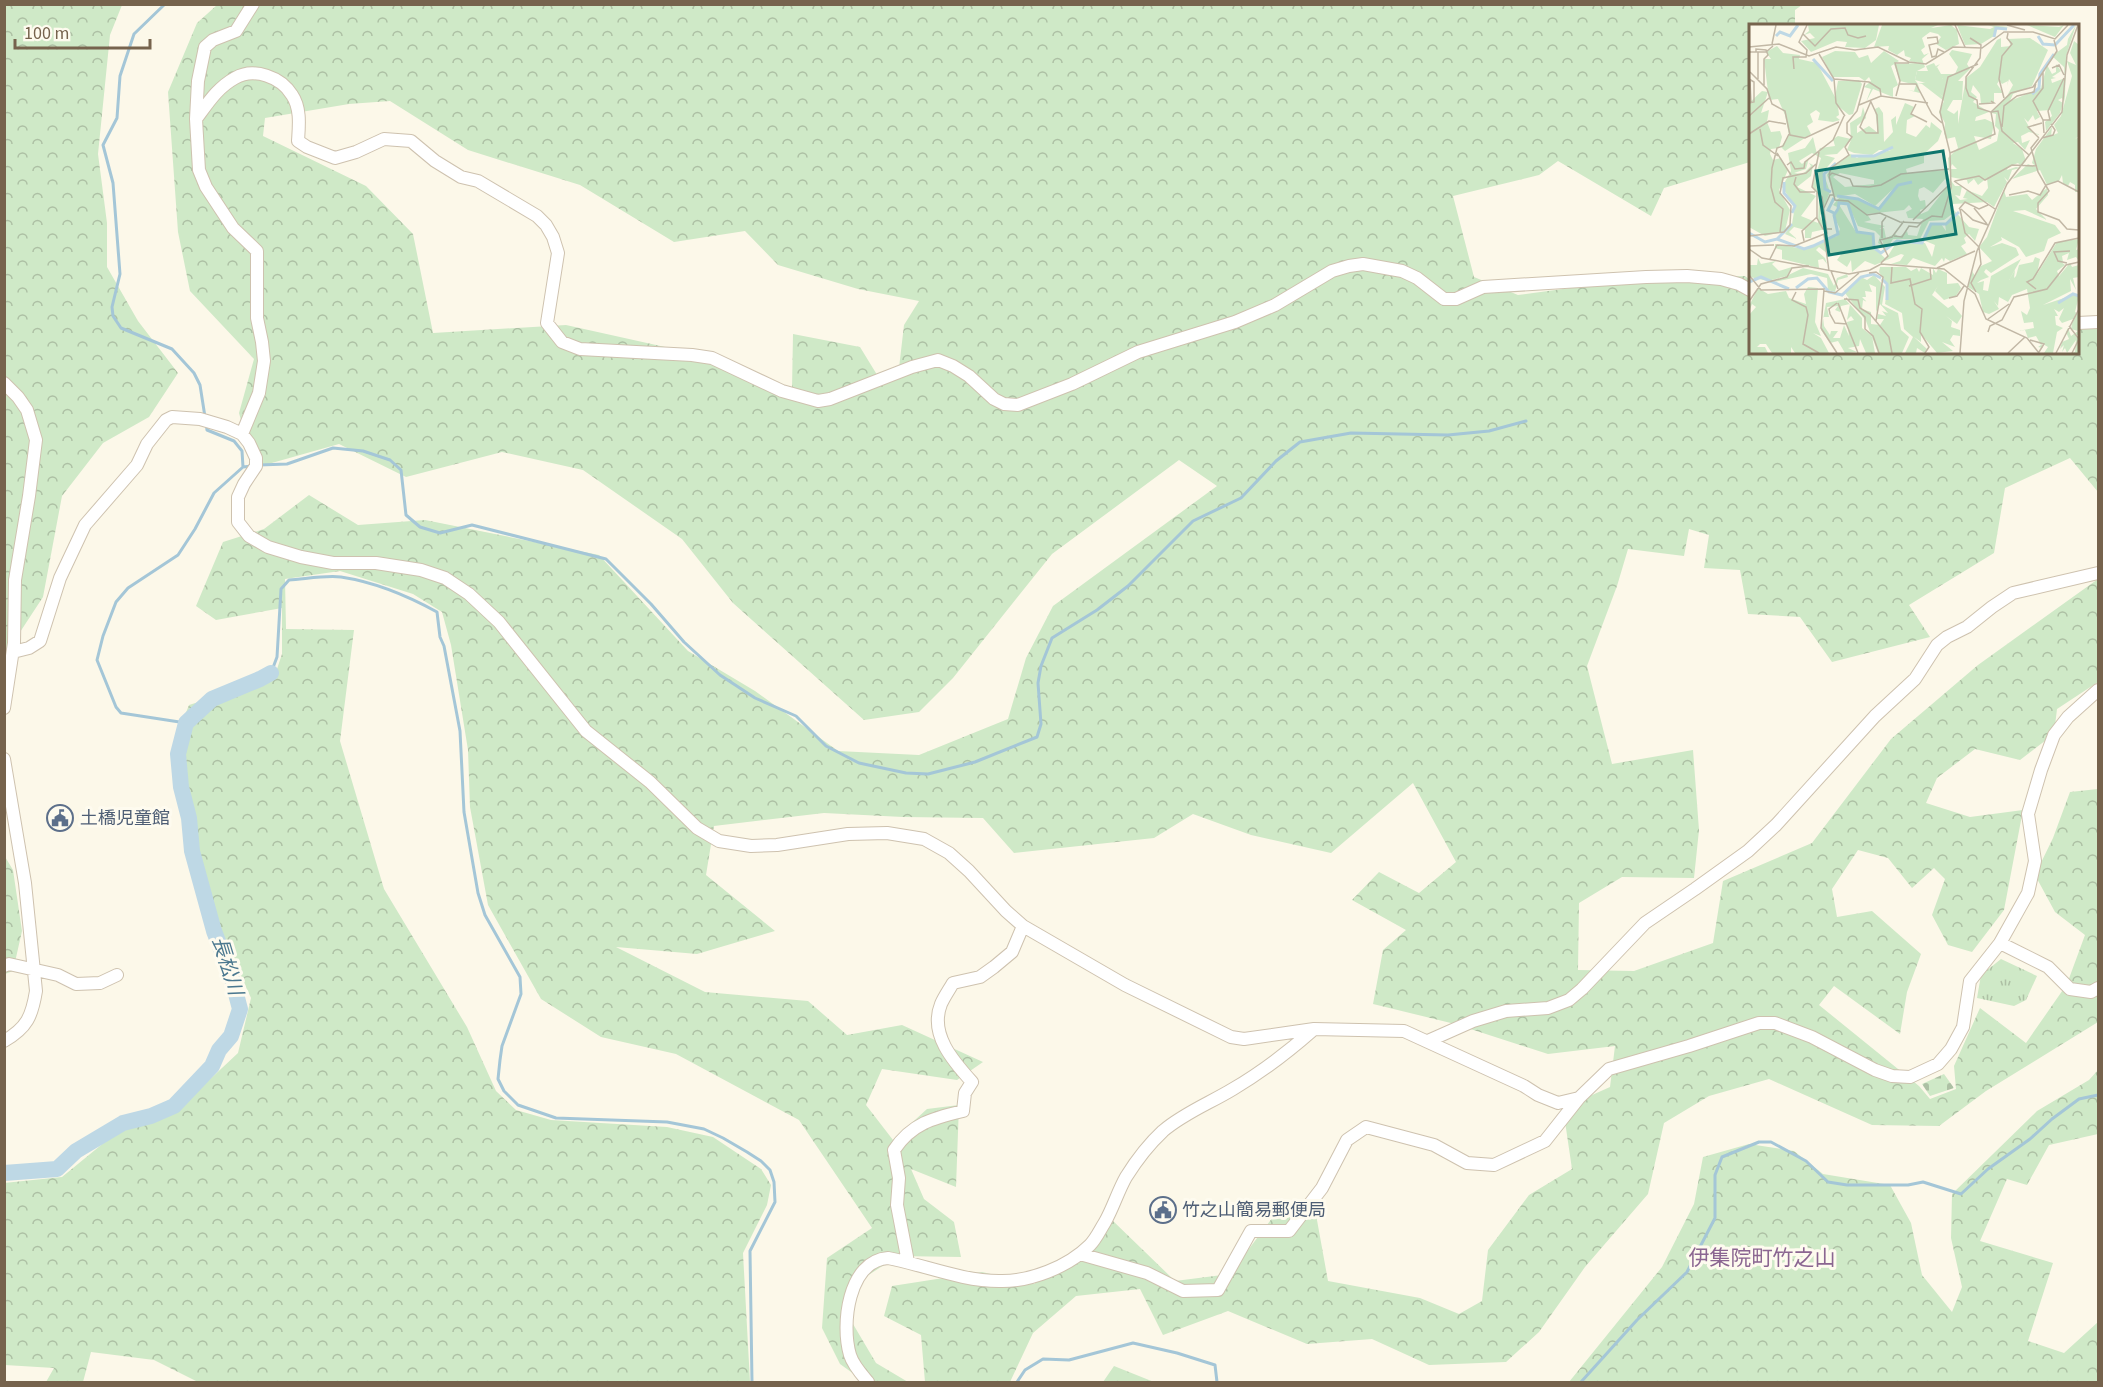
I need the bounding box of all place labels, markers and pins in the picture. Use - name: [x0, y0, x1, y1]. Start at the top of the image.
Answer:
- public building icon: 土橋児童館: [45, 803, 75, 833]
- place label: 土橋児童館: [80, 806, 170, 831]
- public building icon: 竹之山簡易郵便局: [1148, 1195, 1178, 1225]
- place label: 竹之山簡易郵便局: [1182, 1198, 1326, 1223]

